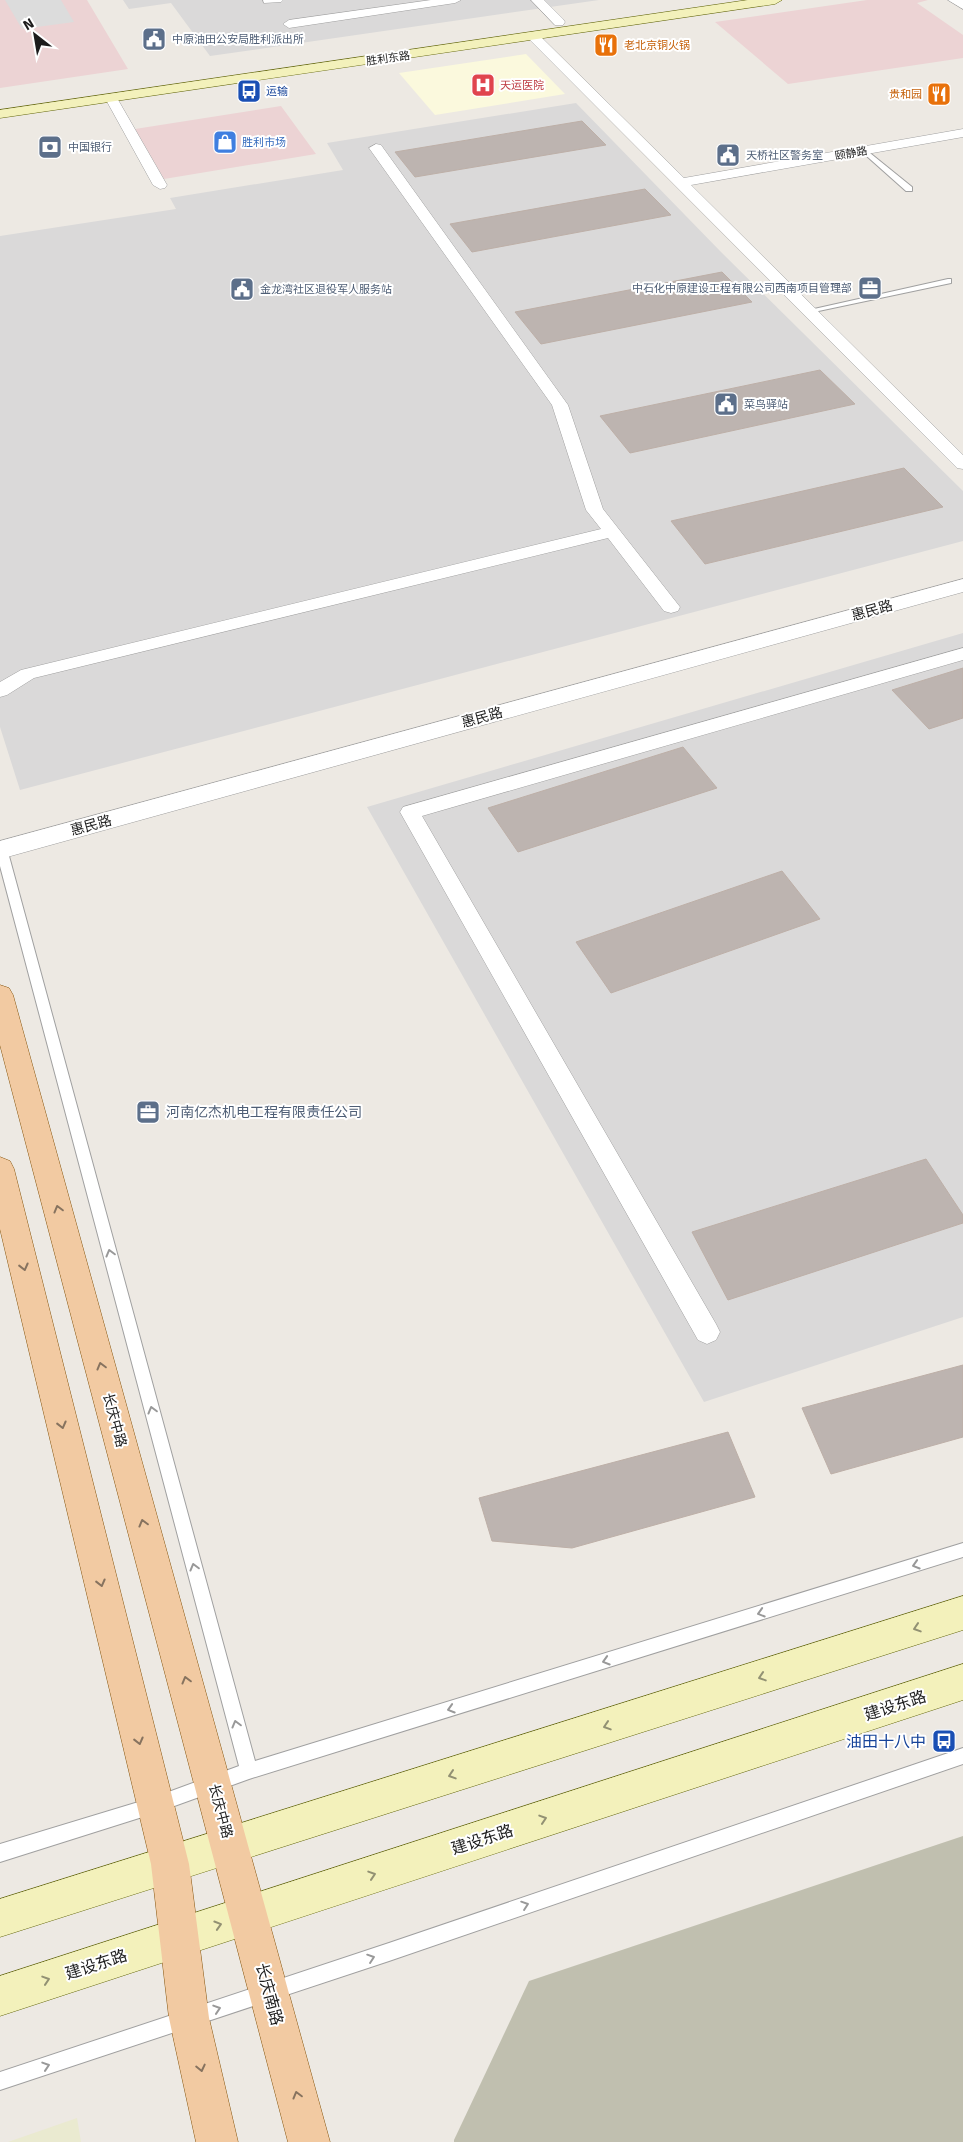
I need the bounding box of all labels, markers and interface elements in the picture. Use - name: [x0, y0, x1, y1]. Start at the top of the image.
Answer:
- north arrow: [10, 10, 60, 60]
- text: N: [20, 14, 37, 34]
- public building icon: 中原油田公安局胜利派出所: [141, 26, 167, 52]
- restaurant icon: 老北京铜火锅: [593, 32, 619, 58]
- place label: 中原油田公安局胜利派出所: [172, 33, 304, 46]
- place label: 老北京铜火锅: [624, 39, 690, 52]
- street label: 胜利东路: [365, 49, 411, 68]
- hospital icon: 天运医院: [470, 72, 496, 98]
- bus stop icon: 运输: [236, 78, 262, 104]
- place label: 天运医院: [500, 79, 544, 92]
- restaurant icon: 贵和园: [926, 81, 952, 107]
- place label: 运输: [266, 85, 288, 98]
- place label: 贵和园: [889, 88, 922, 101]
- shop icon: 胜利市场: [212, 129, 238, 155]
- bank icon: 中国银行: [37, 134, 63, 160]
- place label: 胜利市场: [242, 136, 286, 149]
- place label: 中国银行: [68, 141, 112, 154]
- public building icon: 天桥社区警务室: [715, 142, 741, 168]
- street label: 颐静路: [834, 144, 868, 163]
- place label: 天桥社区警务室: [746, 149, 823, 162]
- office icon: 中石化中原建设工程有限公司西南项目管理部: [857, 275, 883, 301]
- public building icon: 金龙湾社区退役军人服务站: [229, 276, 255, 302]
- place label: 中石化中原建设工程有限公司西南项目管理部: [632, 282, 852, 295]
- place label: 金龙湾社区退役军人服务站: [260, 283, 392, 296]
- public building icon: 菜鸟驿站: [713, 391, 739, 417]
- place label: 菜鸟驿站: [744, 398, 788, 411]
- street label: 惠民路: [850, 597, 895, 624]
- street label: 惠民路: [460, 704, 505, 731]
- street label: 惠民路: [69, 812, 114, 839]
- office icon: 河南亿杰机电工程有限责任公司: [135, 1099, 161, 1125]
- place label: 河南亿杰机电工程有限责任公司: [166, 1104, 362, 1121]
- one-way arrow: [53, 1205, 64, 1214]
- one-way arrow: [105, 1250, 115, 1258]
- one-way arrow: [18, 1262, 29, 1271]
- one-way arrow: [96, 1362, 106, 1371]
- street label: 长庆中路: [99, 1391, 130, 1449]
- one-way arrow: [147, 1407, 157, 1415]
- one-way arrow: [57, 1420, 67, 1428]
- one-way arrow: [139, 1519, 149, 1527]
- one-way arrow: [913, 1559, 921, 1569]
- one-way arrow: [189, 1563, 200, 1571]
- one-way arrow: [95, 1578, 106, 1587]
- one-way arrow: [758, 1607, 766, 1617]
- one-way arrow: [913, 1622, 921, 1632]
- one-way arrow: [602, 1655, 611, 1665]
- one-way arrow: [758, 1671, 766, 1681]
- one-way arrow: [181, 1676, 191, 1684]
- street label: 建设东路: [862, 1687, 929, 1725]
- one-way arrow: [447, 1703, 455, 1713]
- one-way arrow: [231, 1719, 242, 1728]
- one-way arrow: [603, 1720, 611, 1730]
- bus stop icon: 油田十八中: [931, 1728, 957, 1754]
- place label: 油田十八中: [846, 1732, 926, 1752]
- one-way arrow: [134, 1736, 144, 1744]
- one-way arrow: [448, 1769, 456, 1779]
- street label: 长庆中路: [205, 1782, 236, 1840]
- one-way arrow: [539, 1815, 547, 1825]
- street label: 建设东路: [449, 1821, 516, 1859]
- one-way arrow: [367, 1871, 376, 1881]
- one-way arrow: [520, 1901, 529, 1911]
- one-way arrow: [213, 1920, 221, 1930]
- street label: 建设东路: [63, 1946, 130, 1984]
- one-way arrow: [367, 1954, 375, 1964]
- street label: 长庆南路: [251, 1961, 287, 2028]
- one-way arrow: [42, 1976, 50, 1986]
- one-way arrow: [212, 2005, 221, 2015]
- one-way arrow: [42, 2062, 50, 2072]
- one-way arrow: [195, 2063, 206, 2072]
- one-way arrow: [292, 2090, 303, 2099]

